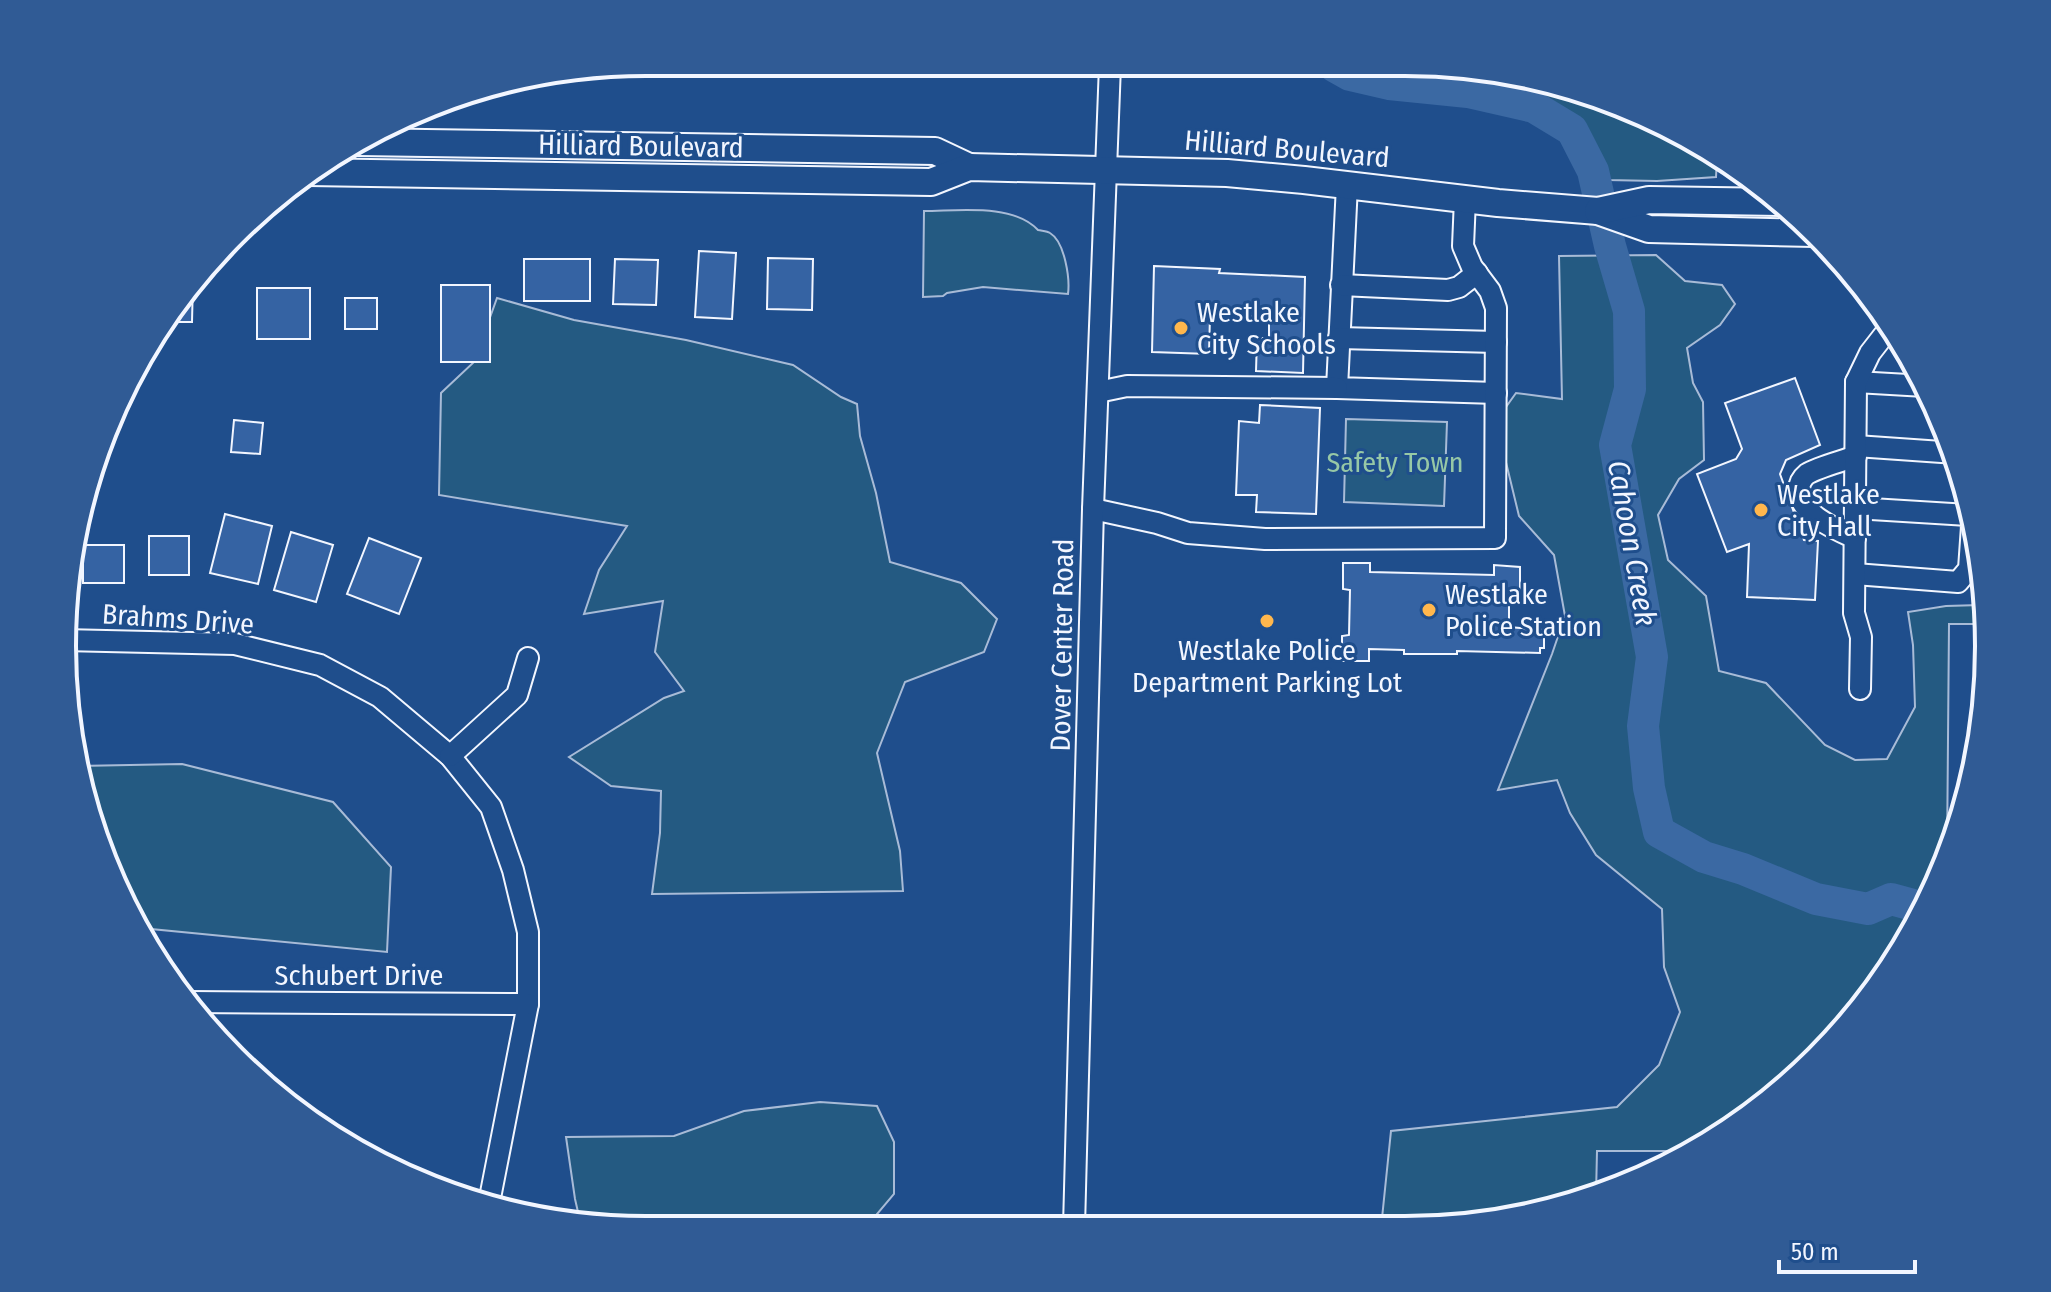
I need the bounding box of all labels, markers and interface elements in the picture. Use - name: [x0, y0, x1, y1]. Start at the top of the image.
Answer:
- street label: Hilliard Boulevard: [1183, 124, 1391, 174]
- street label: Hilliard Boulevard: [538, 128, 744, 164]
- place label: Westlake City Schools: [1197, 296, 1336, 361]
- marker: Westlake City Schools: [1172, 319, 1190, 337]
- park label: Safety Town: [1326, 446, 1464, 479]
- water label: Cahoon Creek: [1600, 458, 1664, 629]
- place label: Westlake City Hall: [1777, 478, 1880, 543]
- marker: Westlake City Hall: [1752, 501, 1770, 519]
- street label: Dover Center Road: [1044, 538, 1080, 752]
- place label: Westlake Police Station: [1445, 578, 1602, 643]
- street label: Brahms Drive: [101, 597, 255, 641]
- marker: Westlake Police Station: [1420, 601, 1438, 619]
- marker: Westlake Police Department Parking Lot: [1258, 612, 1276, 630]
- place label: Westlake Police Department Parking Lot: [1132, 634, 1403, 699]
- street label: Schubert Drive: [275, 959, 443, 992]
- scale bar: [1779, 1224, 1915, 1274]
- text: 50 m: [1791, 1238, 1839, 1266]

